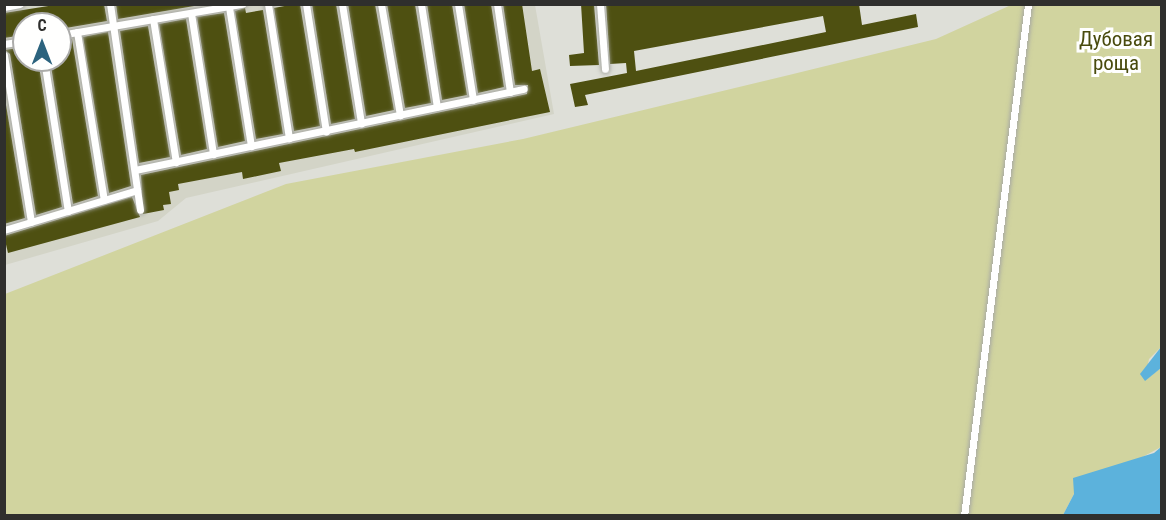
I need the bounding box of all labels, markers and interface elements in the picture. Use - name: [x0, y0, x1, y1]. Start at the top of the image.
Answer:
- north arrow: [12, 12, 72, 72]
- text: С: [37, 16, 47, 35]
- park label: Дубовая роща: [1079, 26, 1153, 76]

